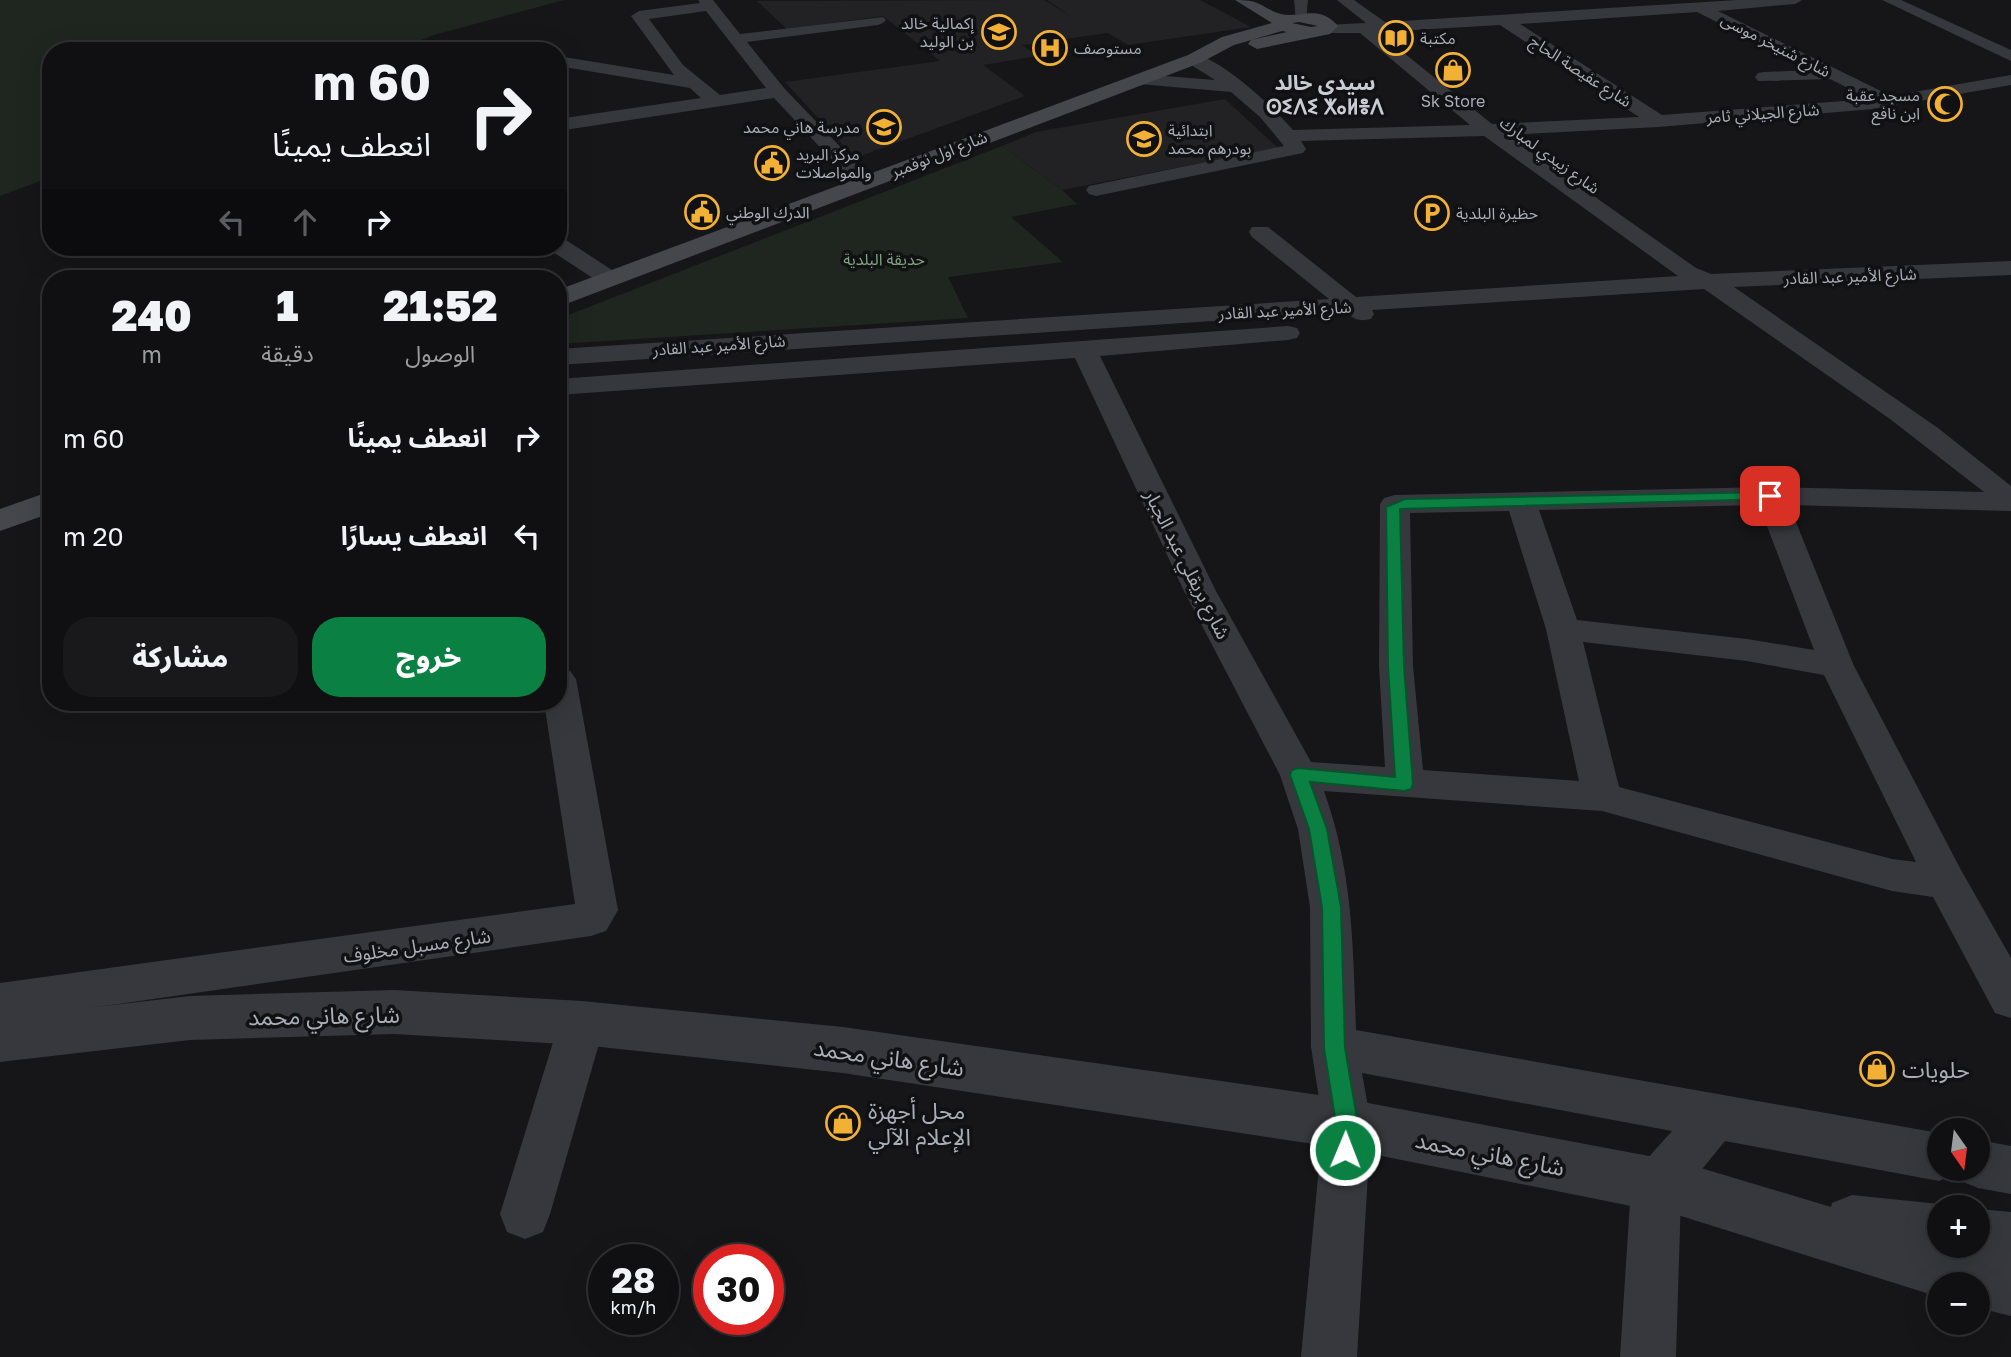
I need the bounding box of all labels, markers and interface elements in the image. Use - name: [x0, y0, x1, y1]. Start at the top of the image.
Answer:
- street label: شارع شنيخر موسى: [1717, 9, 1834, 84]
- place label: إكمالية خالد بن الوليد: [901, 13, 975, 51]
- school or university icon: إكمالية خالد بن الوليد: [980, 13, 1018, 51]
- library icon: مكتبة: [1377, 19, 1415, 57]
- place label: مكتبة: [1420, 28, 1456, 48]
- hospital icon: مستوصف: [1031, 29, 1069, 67]
- street label: شارع عفيصة الحاج: [1525, 31, 1636, 114]
- place label: مستوصف: [1074, 38, 1142, 58]
- shop icon: Sk Store: [1434, 51, 1472, 89]
- text: 60 m: [313, 52, 431, 111]
- district label: سيدي خالد ⵙⵉⴷⵉ ⵅⴰⵍⴻⴷ: [1266, 69, 1385, 119]
- icon: right: [455, 70, 546, 161]
- place label: مسجد عقبة ابن نافع: [1846, 85, 1920, 126]
- mosque icon: مسجد عقبة ابن نافع: [1926, 85, 1964, 123]
- place label: Sk Store: [1421, 91, 1485, 111]
- street label: شارع الجيلاني ثامر: [1705, 99, 1820, 130]
- school or university icon: مدرسة هاني محمد: [865, 108, 903, 146]
- street label: شارع زبيدي لمبارك: [1494, 112, 1604, 200]
- place label: مدرسة هاني محمد: [743, 117, 860, 140]
- school or university icon: ابتدائية بودرهم محمد: [1125, 120, 1163, 158]
- place label: ابتدائية بودرهم محمد: [1168, 120, 1251, 161]
- text: انعطف يمينًا: [272, 125, 431, 163]
- street label: شارع اول نوفمبر: [887, 127, 991, 185]
- public building icon: مركز البريد والمواصلات: [753, 144, 791, 182]
- place label: مركز البريد والمواصلات: [796, 144, 872, 182]
- public building icon: الدرك الوطني: [683, 193, 721, 231]
- parking icon: حظيرة البلدية: [1413, 194, 1451, 232]
- place label: الدرك الوطني: [726, 202, 810, 225]
- icon: left: [213, 203, 251, 241]
- icon: ahead: [286, 203, 324, 241]
- icon: right: [359, 203, 397, 241]
- place label: حظيرة البلدية: [1456, 203, 1538, 223]
- park label: حديقة البلدية: [843, 249, 925, 269]
- street label: شارع الأمير عبد القادر: [1782, 264, 1917, 291]
- text: 1: [276, 280, 299, 330]
- text: 21:52: [383, 280, 498, 330]
- text: 240: [111, 290, 192, 340]
- street label: شارع الأمير عبد القادر: [1217, 297, 1352, 327]
- street label: شارع الأمير عبد القادر: [651, 330, 786, 363]
- text: دقيقة: [261, 339, 314, 367]
- text: الوصول: [405, 339, 475, 367]
- text: m: [141, 340, 162, 368]
- icon: right: [508, 419, 546, 457]
- text: انعطف يمينًا: [348, 422, 487, 453]
- text: 60 m: [63, 423, 124, 454]
- pin: [1740, 466, 1800, 526]
- icon: arrive: [1751, 477, 1789, 515]
- street label: شارع بريقلي عبد الجبار: [1136, 484, 1236, 645]
- icon: left: [508, 517, 546, 555]
- text: انعطف يسارًا: [341, 520, 487, 551]
- text: 20 m: [63, 521, 124, 552]
- button: مشاركة: [63, 617, 298, 697]
- button: خروج: [312, 617, 546, 697]
- street label: شارع مسبل مخلوف: [342, 923, 493, 970]
- street label: شارع هاني محمد: [248, 1000, 400, 1035]
- street label: شارع هاني محمد: [811, 1033, 966, 1086]
- shop icon: حلويات: [1858, 1050, 1896, 1088]
- place label: حلويات: [1902, 1055, 1970, 1084]
- place label: محل أجهزة الإعلام الآلي: [868, 1096, 971, 1155]
- shop icon: محل أجهزة الإعلام الآلي: [824, 1104, 862, 1142]
- position arrow: [1308, 1113, 1382, 1187]
- north arrow: [1927, 1118, 1990, 1181]
- map controls: [1927, 1118, 1990, 1335]
- street label: شارع هاني محمد: [1412, 1125, 1567, 1185]
- button: +: [1927, 1195, 1990, 1258]
- speed limit sign: 30: [693, 1244, 784, 1335]
- text: 28: [612, 1259, 655, 1301]
- button: −: [1927, 1272, 1990, 1335]
- text: km/h: [611, 1296, 656, 1318]

